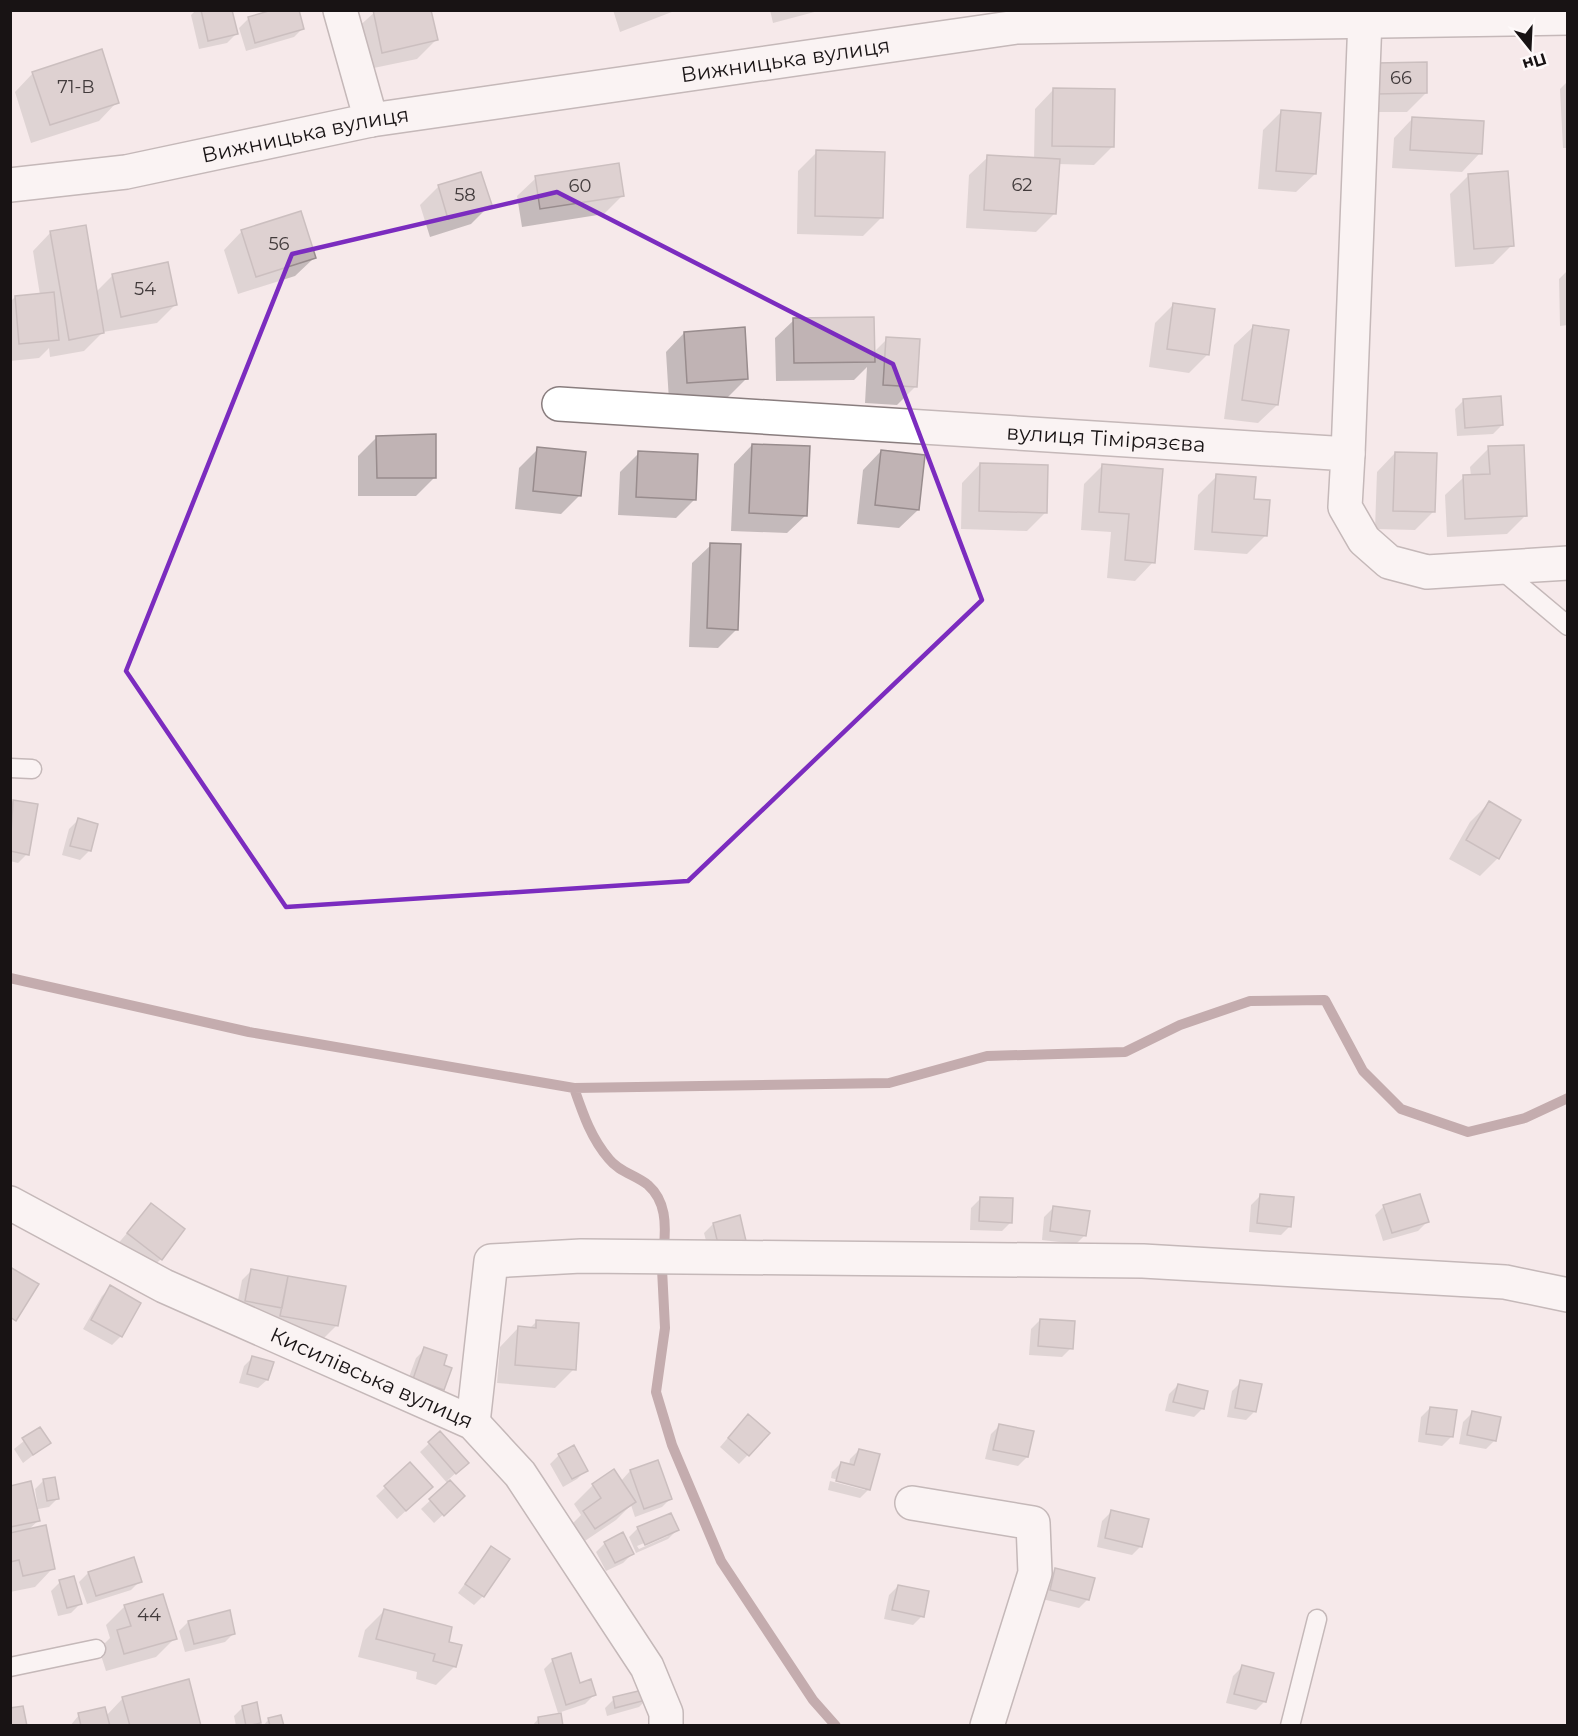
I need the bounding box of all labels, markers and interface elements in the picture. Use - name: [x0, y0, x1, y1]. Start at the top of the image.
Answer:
- north arrow: [1500, 18, 1560, 78]
- street label: Вижницька вулиця: [679, 32, 892, 87]
- text: Пн: [1520, 49, 1549, 75]
- house number: 66: [1390, 67, 1412, 89]
- house number: 71-В: [57, 76, 95, 98]
- street label: Вижницька вулиця: [199, 102, 411, 168]
- house number: 62: [1011, 174, 1033, 196]
- house number: 60: [569, 175, 591, 197]
- house number: 58: [454, 184, 476, 206]
- house number: 56: [268, 233, 290, 255]
- house number: 54: [134, 278, 156, 300]
- street label: вулиця Тімірязєва: [1006, 419, 1206, 457]
- street label: Кисилівська вулиця: [266, 1322, 477, 1433]
- house number: 44: [137, 1604, 161, 1626]

